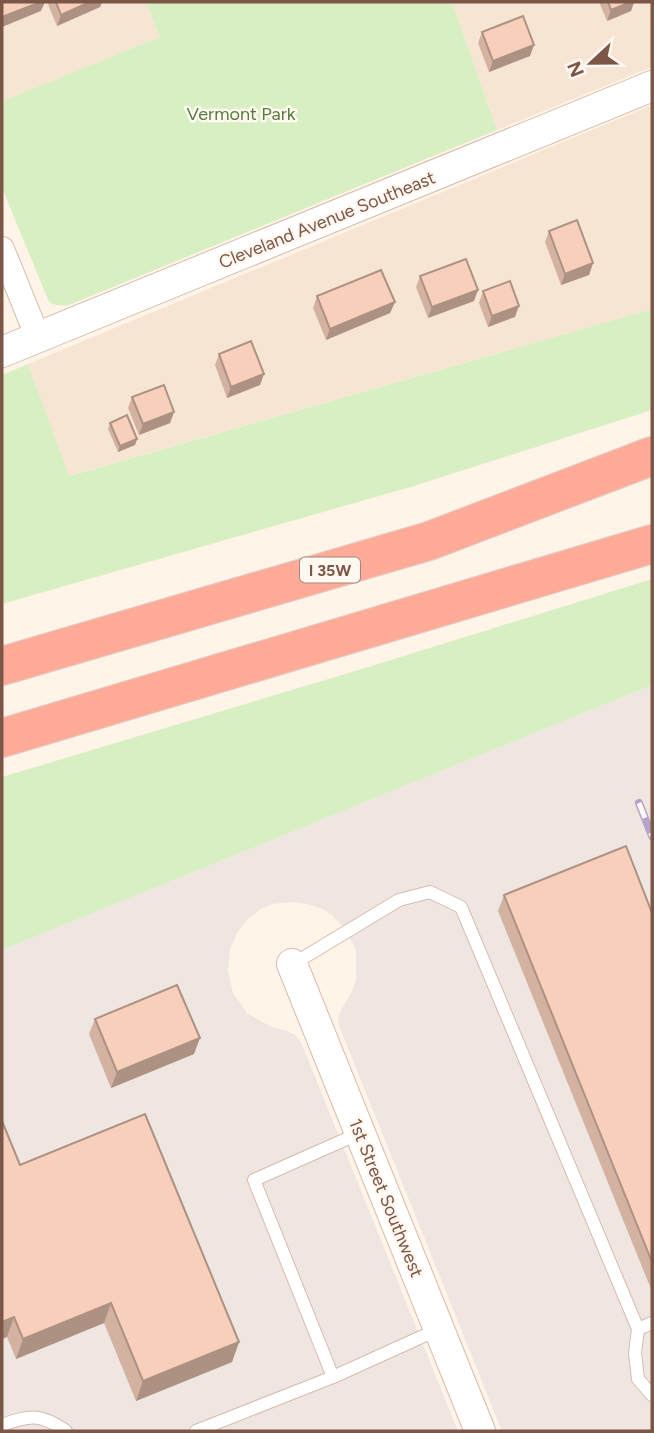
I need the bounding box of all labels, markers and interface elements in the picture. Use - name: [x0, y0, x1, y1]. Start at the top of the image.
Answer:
- north arrow: [556, 28, 626, 98]
- text: N: [562, 58, 589, 80]
- park label: Vermont Park: [187, 103, 296, 125]
- street label: Cleveland Avenue Southeast: [216, 166, 439, 274]
- road number: I 35W: [300, 558, 360, 582]
- street label: 1st Street Southwest: [344, 1115, 428, 1281]

